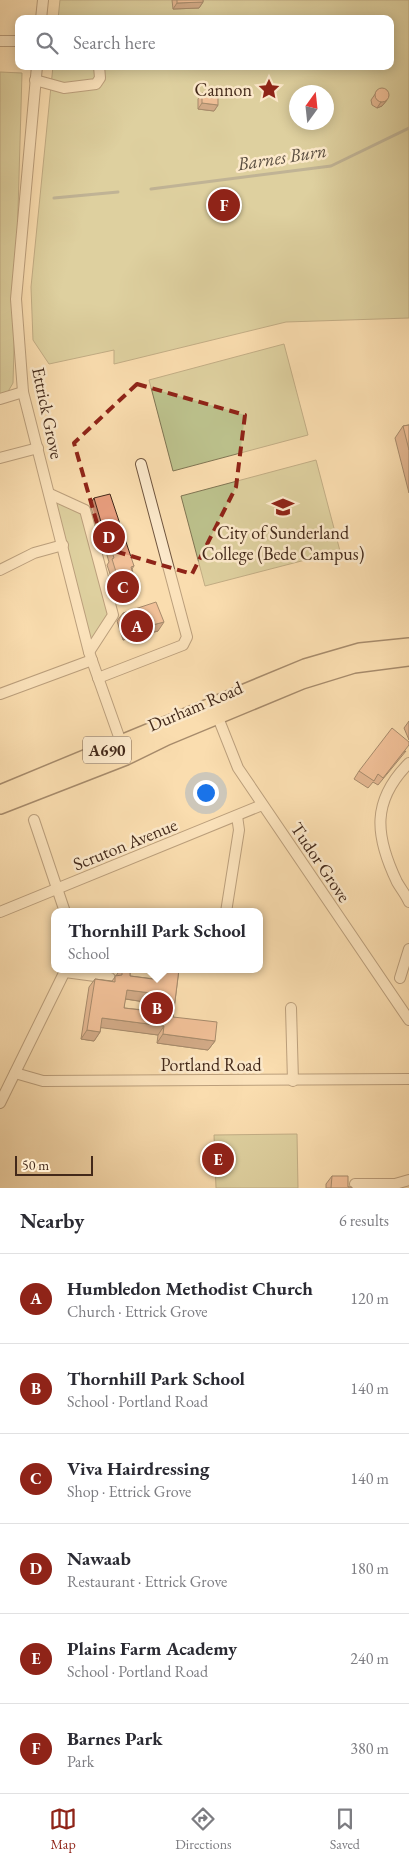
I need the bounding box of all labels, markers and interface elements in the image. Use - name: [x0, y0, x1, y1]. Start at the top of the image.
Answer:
- search box: [15, 15, 394, 70]
- icon: search: [33, 29, 61, 57]
- text: Search here: [73, 30, 155, 55]
- place icon: Cannon: [256, 76, 282, 102]
- place label: Cannon: [195, 78, 252, 101]
- north arrow: [289, 85, 334, 130]
- water label: Barnes Burn: [235, 138, 328, 177]
- pin: F: [208, 186, 240, 224]
- street label: Ettrick Grove: [27, 365, 69, 461]
- school or university icon: City of Sunderland College (Bede Campus): [270, 494, 296, 520]
- pin: D: [93, 518, 125, 556]
- place label: City of Sunderland College (Bede Campus): [202, 521, 364, 565]
- pin: C: [107, 568, 139, 606]
- pin: A: [121, 607, 153, 645]
- street label: Durham Road: [144, 675, 247, 736]
- road number: A690: [83, 736, 131, 764]
- your location: [193, 780, 219, 806]
- street label: Scruton Avenue: [70, 813, 180, 875]
- street label: Tudor Grove: [286, 818, 356, 906]
- popup: [51, 908, 263, 973]
- text: Thornhill Park School: [68, 918, 246, 943]
- text: School: [68, 943, 110, 964]
- pin: B: [141, 989, 173, 1027]
- street label: Portland Road: [161, 1053, 262, 1076]
- pin: E: [202, 1140, 234, 1178]
- scale bar: [15, 1153, 92, 1176]
- text: 50 m: [22, 1156, 49, 1174]
- text: Nearby: [20, 1207, 84, 1234]
- text: 6 results: [339, 1210, 389, 1231]
- text: Humbledon Methodist Church: [67, 1276, 313, 1301]
- text: A: [30, 1288, 42, 1309]
- text: 120 m: [350, 1288, 389, 1309]
- text: Church · Ettrick Grove: [67, 1301, 208, 1322]
- text: Thornhill Park School: [67, 1366, 245, 1391]
- text: B: [31, 1378, 41, 1399]
- text: 140 m: [350, 1378, 389, 1399]
- text: School · Portland Road: [67, 1391, 208, 1412]
- text: Viva Hairdressing: [67, 1456, 209, 1481]
- text: C: [30, 1468, 42, 1489]
- text: 140 m: [350, 1468, 389, 1489]
- text: Shop · Ettrick Grove: [67, 1481, 191, 1502]
- text: Nawaab: [67, 1546, 131, 1571]
- text: D: [30, 1558, 42, 1579]
- text: 180 m: [350, 1558, 389, 1579]
- text: Restaurant · Ettrick Grove: [67, 1571, 227, 1592]
- text: Plains Farm Academy: [67, 1636, 237, 1661]
- text: E: [31, 1648, 41, 1669]
- text: 240 m: [350, 1648, 389, 1669]
- text: School · Portland Road: [67, 1661, 208, 1682]
- text: Barnes Park: [67, 1726, 163, 1751]
- text: F: [32, 1738, 40, 1759]
- text: 380 m: [350, 1738, 389, 1759]
- text: Park: [67, 1751, 94, 1772]
- tab: Map: [49, 1805, 77, 1853]
- tab: Directions: [175, 1805, 232, 1853]
- tab: Saved: [330, 1805, 360, 1853]

